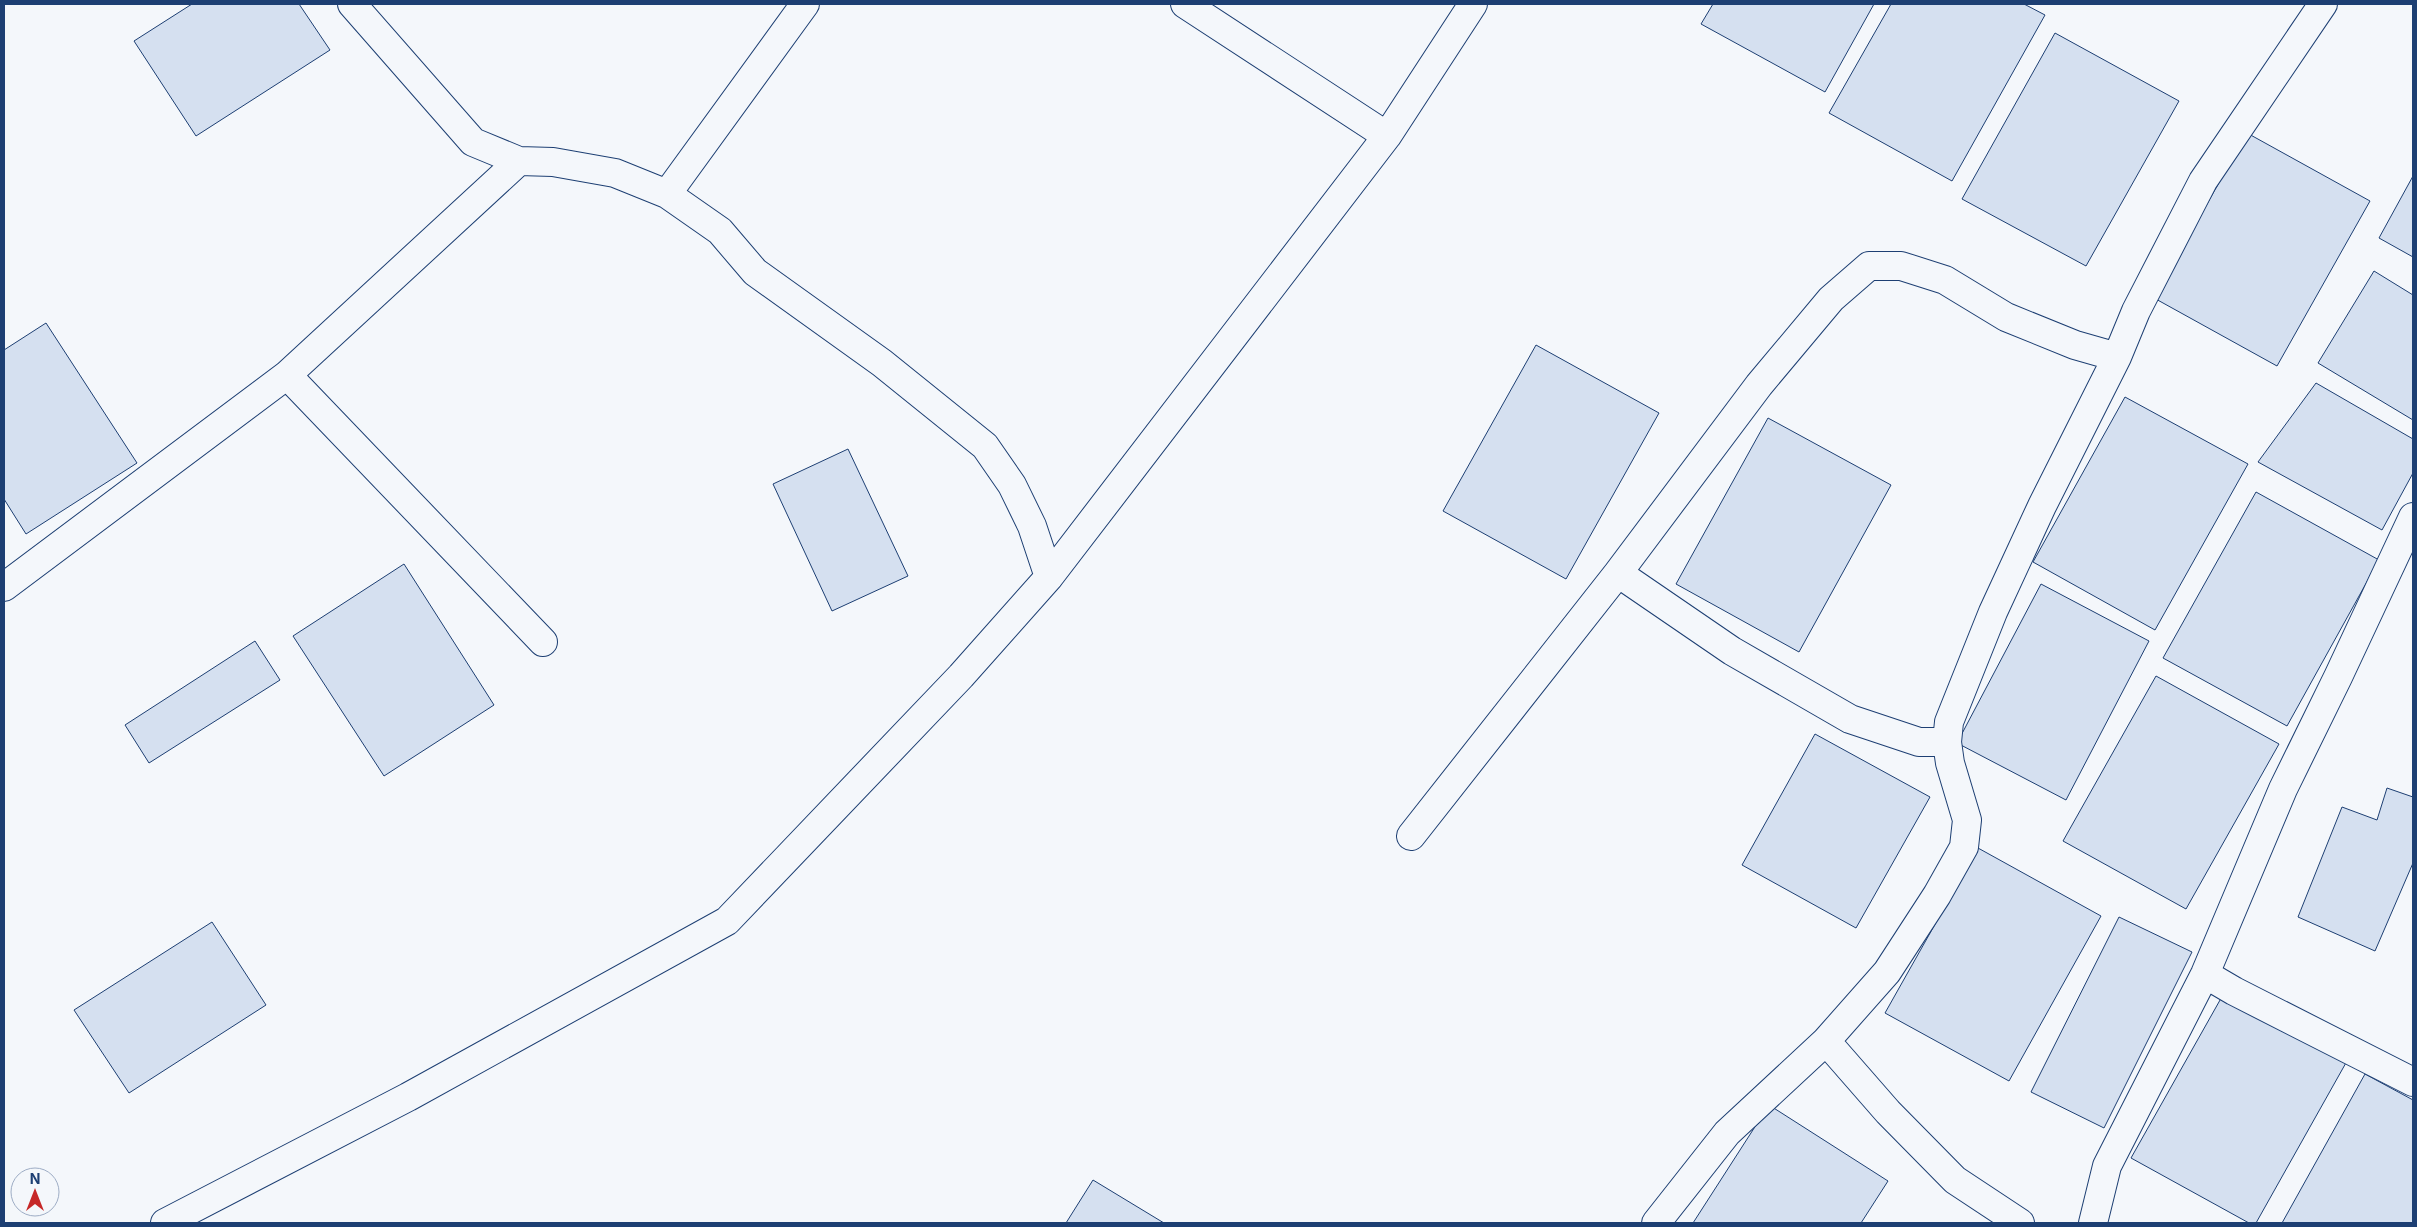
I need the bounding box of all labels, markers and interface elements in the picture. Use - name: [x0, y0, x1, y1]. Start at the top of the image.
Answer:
- north arrow: [10, 1167, 60, 1217]
- text: N: [30, 1170, 40, 1187]

